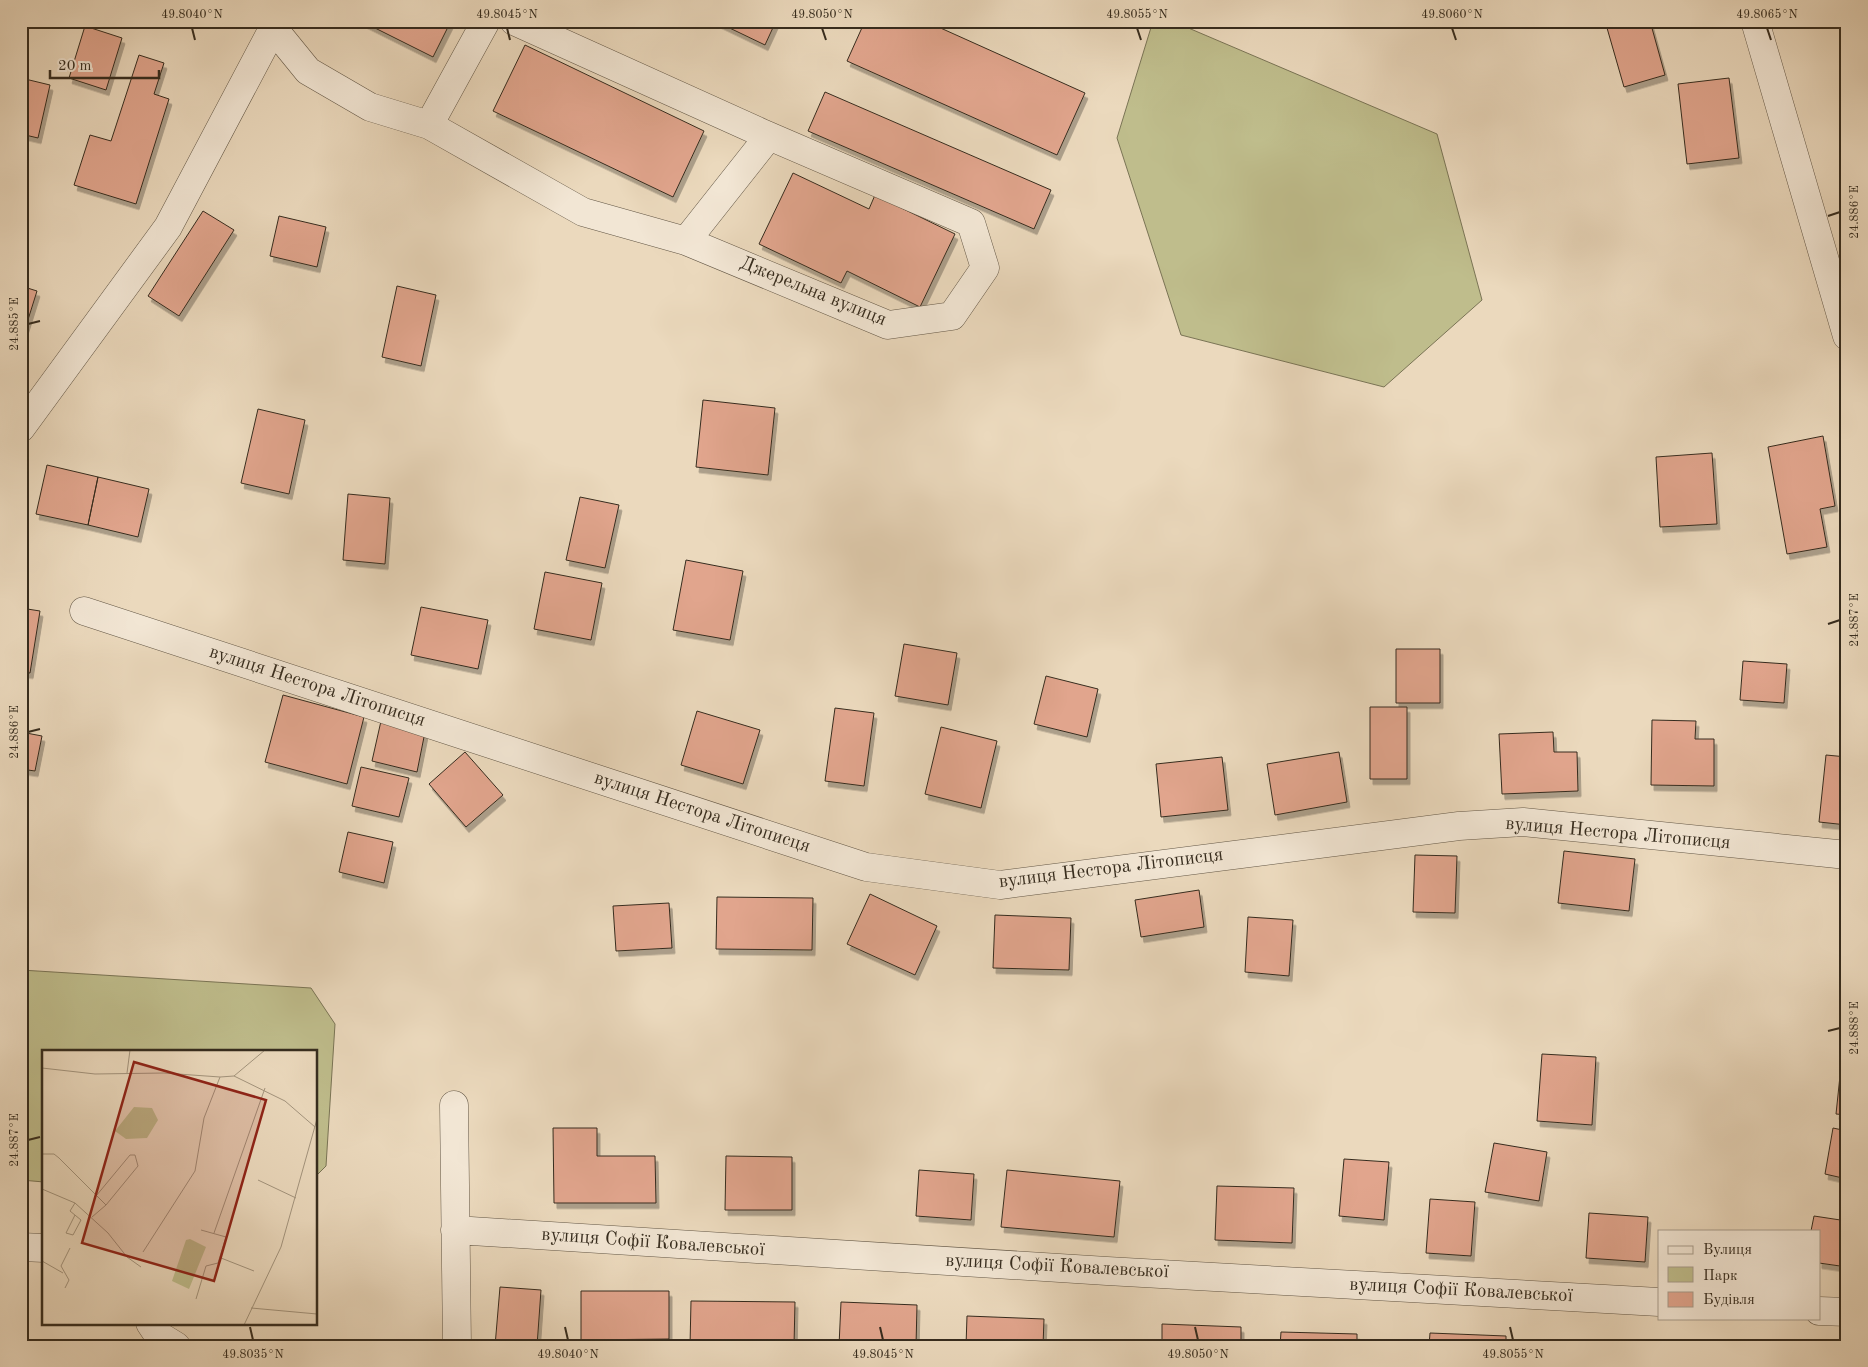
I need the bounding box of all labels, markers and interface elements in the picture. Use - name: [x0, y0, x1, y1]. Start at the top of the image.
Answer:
- text: 49.8045°N: [476, 8, 538, 21]
- text: 49.8050°N: [791, 8, 853, 21]
- text: 49.8055°N: [1106, 8, 1168, 21]
- text: 49.8065°N: [1736, 8, 1798, 21]
- text: 49.8040°N: [161, 9, 223, 21]
- text: 49.8060°N: [1421, 9, 1483, 21]
- scale bar: [50, 48, 159, 80]
- text: 20 m: [58, 59, 92, 74]
- text: 24.886°E: [1849, 185, 1861, 239]
- street label: Джерельна вулиця: [737, 254, 889, 330]
- text: 24.885°E: [8, 297, 21, 351]
- text: 24.887°E: [1849, 593, 1861, 647]
- street label: вулиця Нестора Літописця: [207, 643, 428, 731]
- text: 24.886°E: [9, 705, 21, 759]
- street label: вулиця Нестора Літописця: [592, 769, 813, 857]
- street label: вулиця Нестора Літописця: [1505, 815, 1732, 853]
- street label: вулиця Нестора Літописця: [998, 846, 1224, 892]
- text: 24.888°E: [1849, 1001, 1861, 1055]
- inset map: [42, 1050, 318, 1324]
- text: 24.887°E: [9, 1113, 21, 1167]
- street label: вулиця Софії Ковалевської: [541, 1226, 766, 1260]
- legend: [1658, 1230, 1820, 1320]
- text: Вулиця: [1703, 1243, 1752, 1258]
- street label: вулиця Софії Ковалевської: [945, 1252, 1170, 1282]
- text: Парк: [1703, 1269, 1738, 1284]
- street label: вулиця Софії Ковалевської: [1349, 1276, 1574, 1306]
- text: Будівля: [1703, 1293, 1755, 1308]
- text: 49.8035°N: [222, 1348, 284, 1361]
- text: 49.8045°N: [852, 1348, 914, 1361]
- text: 49.8050°N: [1167, 1348, 1229, 1361]
- text: 49.8055°N: [1482, 1348, 1544, 1361]
- text: 49.8040°N: [537, 1349, 599, 1361]

